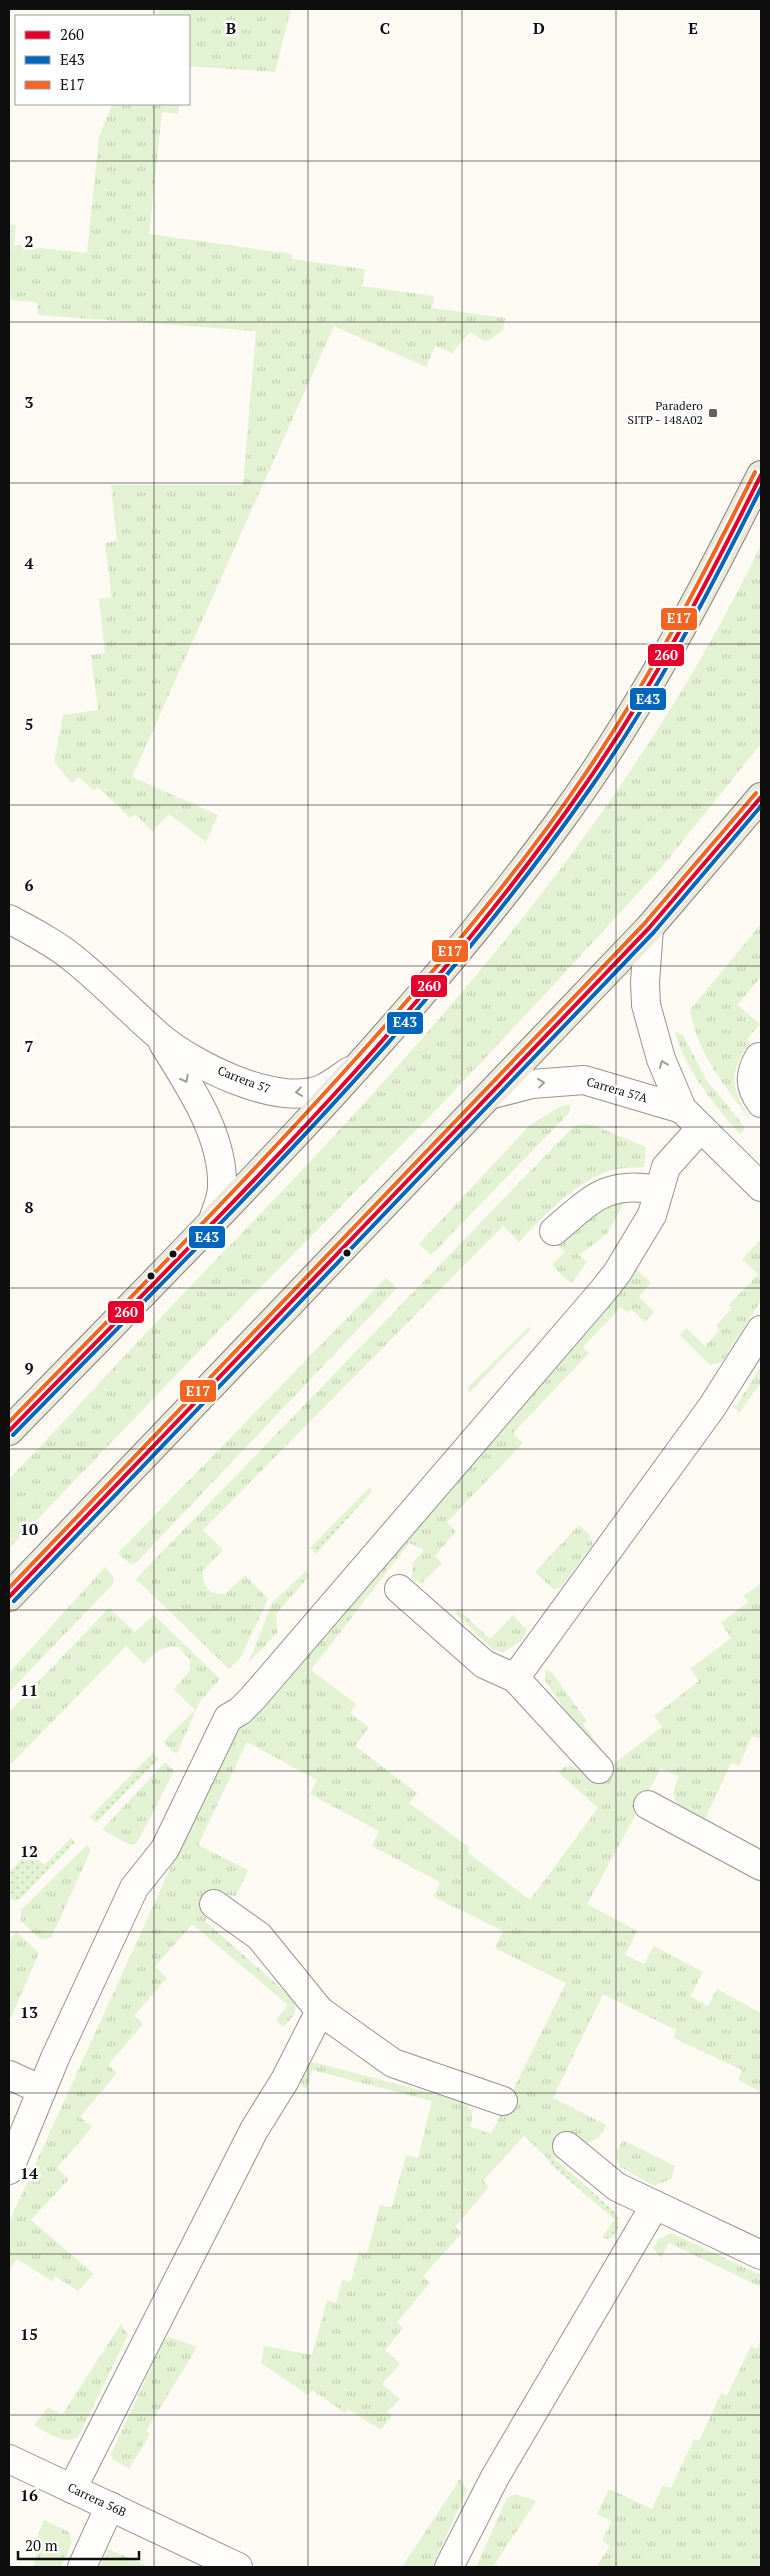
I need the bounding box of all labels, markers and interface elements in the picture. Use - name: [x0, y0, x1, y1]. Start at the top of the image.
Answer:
- legend: [15, 15, 190, 105]
- text: B: [226, 17, 236, 39]
- text: C: [380, 17, 390, 39]
- text: D: [533, 17, 545, 39]
- text: E: [688, 17, 698, 39]
- text: 260: [60, 24, 84, 44]
- text: E43: [60, 49, 85, 69]
- text: E17: [60, 74, 85, 94]
- text: 2: [24, 230, 34, 252]
- text: 3: [24, 391, 34, 413]
- place label: Paradero SITP - 148A02: [628, 398, 703, 427]
- marker: Paradero SITP - 148A02: [707, 407, 719, 419]
- text: 4: [24, 552, 34, 574]
- line badge: E17: [660, 607, 698, 631]
- text: E17: [667, 608, 691, 627]
- line badge: 260: [647, 643, 685, 667]
- text: 260: [654, 645, 678, 664]
- line badge: E43: [629, 687, 667, 711]
- text: E43: [636, 689, 660, 708]
- text: 5: [24, 713, 34, 735]
- text: 6: [24, 874, 34, 896]
- line badge: E17: [431, 939, 469, 963]
- text: E17: [438, 941, 462, 960]
- line badge: 260: [410, 974, 448, 998]
- text: 260: [417, 976, 441, 995]
- line badge: E43: [386, 1011, 424, 1035]
- text: E43: [393, 1012, 417, 1031]
- text: 7: [24, 1035, 34, 1057]
- one-way arrow: [659, 1060, 669, 1069]
- street label: Carrera 57: [216, 1063, 273, 1096]
- one-way arrow: [179, 1074, 189, 1083]
- street label: Carrera 57A: [585, 1074, 650, 1106]
- one-way arrow: [537, 1078, 545, 1089]
- one-way arrow: [294, 1087, 303, 1097]
- text: 8: [24, 1196, 34, 1218]
- line badge: E43: [188, 1225, 226, 1249]
- text: E43: [195, 1227, 219, 1246]
- unlabelled marker: [342, 1248, 352, 1258]
- unlabelled marker: [168, 1249, 178, 1259]
- unlabelled marker: [146, 1271, 156, 1281]
- line badge: 260: [107, 1300, 145, 1324]
- text: 260: [114, 1302, 138, 1321]
- text: 9: [24, 1357, 34, 1379]
- line badge: E17: [179, 1379, 217, 1403]
- text: E17: [186, 1381, 210, 1400]
- text: 10: [20, 1518, 38, 1540]
- text: 11: [20, 1679, 38, 1701]
- text: 12: [20, 1840, 38, 1862]
- text: 13: [20, 2001, 38, 2023]
- text: 14: [20, 2162, 38, 2184]
- text: 15: [20, 2323, 38, 2345]
- street label: Carrera 56B: [66, 2479, 129, 2520]
- text: 16: [20, 2484, 38, 2506]
- scale bar: [18, 2528, 139, 2560]
- text: 20 m: [25, 2535, 58, 2555]

